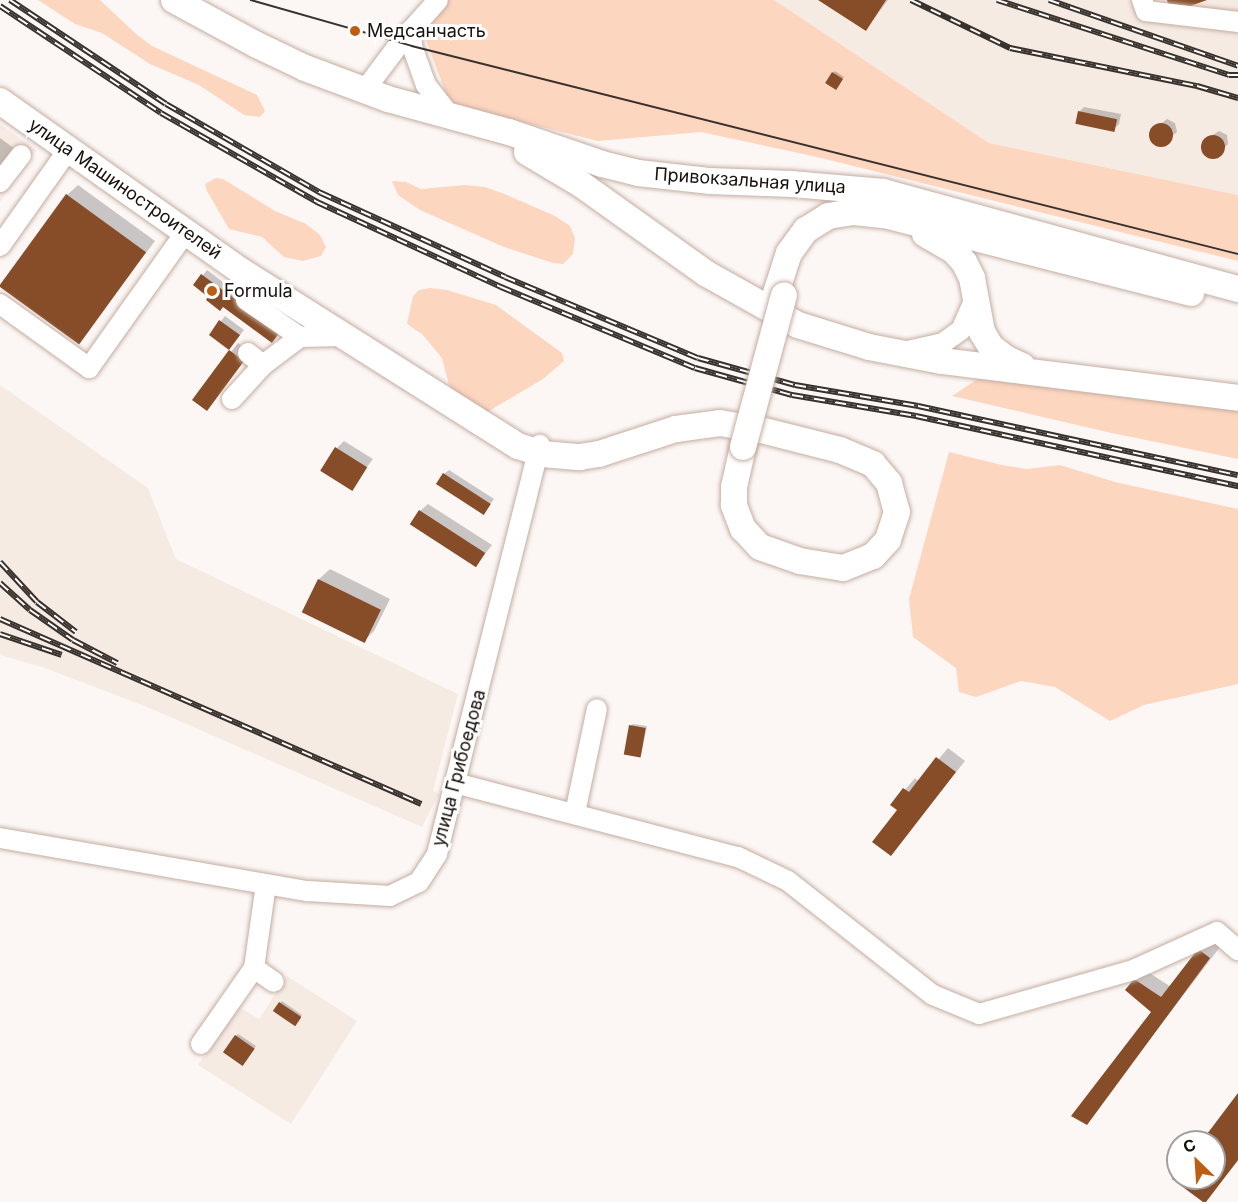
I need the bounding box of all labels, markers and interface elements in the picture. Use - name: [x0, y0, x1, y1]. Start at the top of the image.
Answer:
- place label: Медсанчасть: [367, 20, 486, 42]
- marker: Медсанчасть: [348, 24, 362, 38]
- street label: улица Машиностроителей: [24, 114, 226, 264]
- street label: Привокзальная улица: [654, 164, 846, 198]
- place label: Formula: [224, 280, 293, 302]
- marker: Formula: [205, 284, 219, 298]
- street label: улица Грибоедова: [428, 687, 490, 849]
- north arrow: [1166, 1130, 1226, 1190]
- text: С: [1180, 1134, 1199, 1157]

